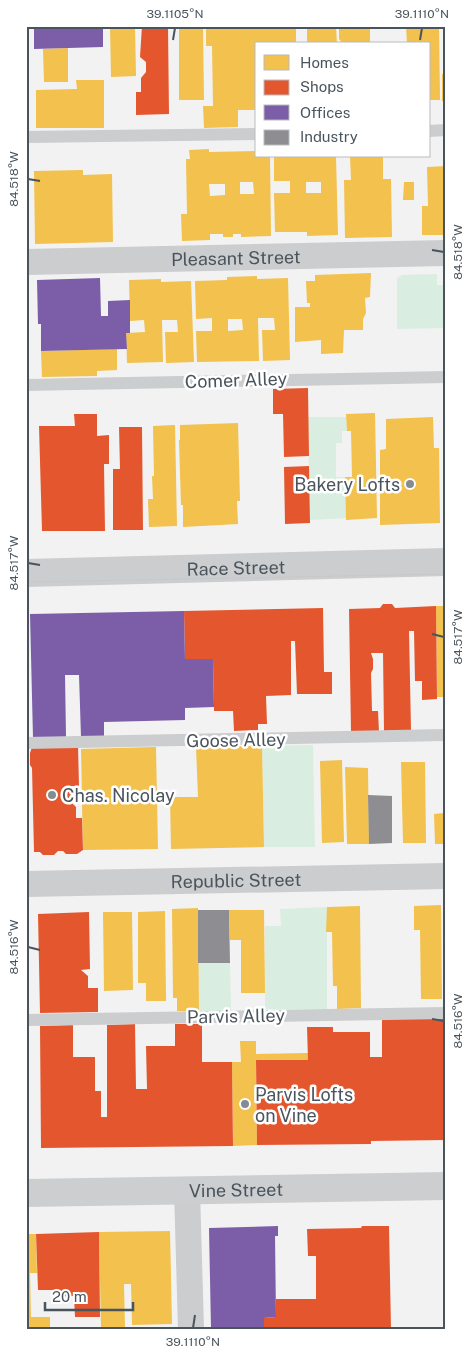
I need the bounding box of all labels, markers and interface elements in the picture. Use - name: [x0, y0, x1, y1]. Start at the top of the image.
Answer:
- text: 39.1105°N: [146, 7, 204, 21]
- text: 39.1110°N: [395, 7, 449, 21]
- legend: [255, 42, 430, 158]
- text: Homes: [300, 54, 349, 71]
- text: Shops: [300, 78, 344, 95]
- text: Offices: [300, 104, 350, 121]
- text: Industry: [300, 128, 358, 145]
- text: 84.518°W: [7, 151, 21, 207]
- text: 84.518°W: [451, 224, 465, 280]
- street label: Pleasant Street: [171, 246, 301, 269]
- street label: Comer Alley: [184, 368, 288, 392]
- place label: Bakery Lofts: [294, 474, 400, 495]
- marker: Bakery Lofts: [404, 478, 416, 490]
- text: 84.517°W: [7, 535, 21, 590]
- street label: Race Street: [186, 556, 286, 579]
- text: 84.517°W: [451, 609, 465, 664]
- street label: Goose Alley: [186, 729, 286, 751]
- place label: Chas. Nicolay: [62, 785, 175, 806]
- marker: Chas. Nicolay: [46, 789, 58, 801]
- street label: Republic Street: [170, 868, 301, 892]
- text: 84.516°W: [7, 919, 21, 975]
- text: 84.516°W: [451, 993, 465, 1049]
- street label: Parvis Alley: [187, 1005, 286, 1027]
- place label: Parvis Lofts on Vine: [255, 1084, 353, 1126]
- marker: Parvis Lofts on Vine: [239, 1098, 251, 1110]
- street label: Vine Street: [189, 1178, 283, 1201]
- scale bar: [45, 1280, 132, 1312]
- text: 20 m: [52, 1288, 87, 1305]
- text: 39.1110°N: [166, 1335, 220, 1349]

